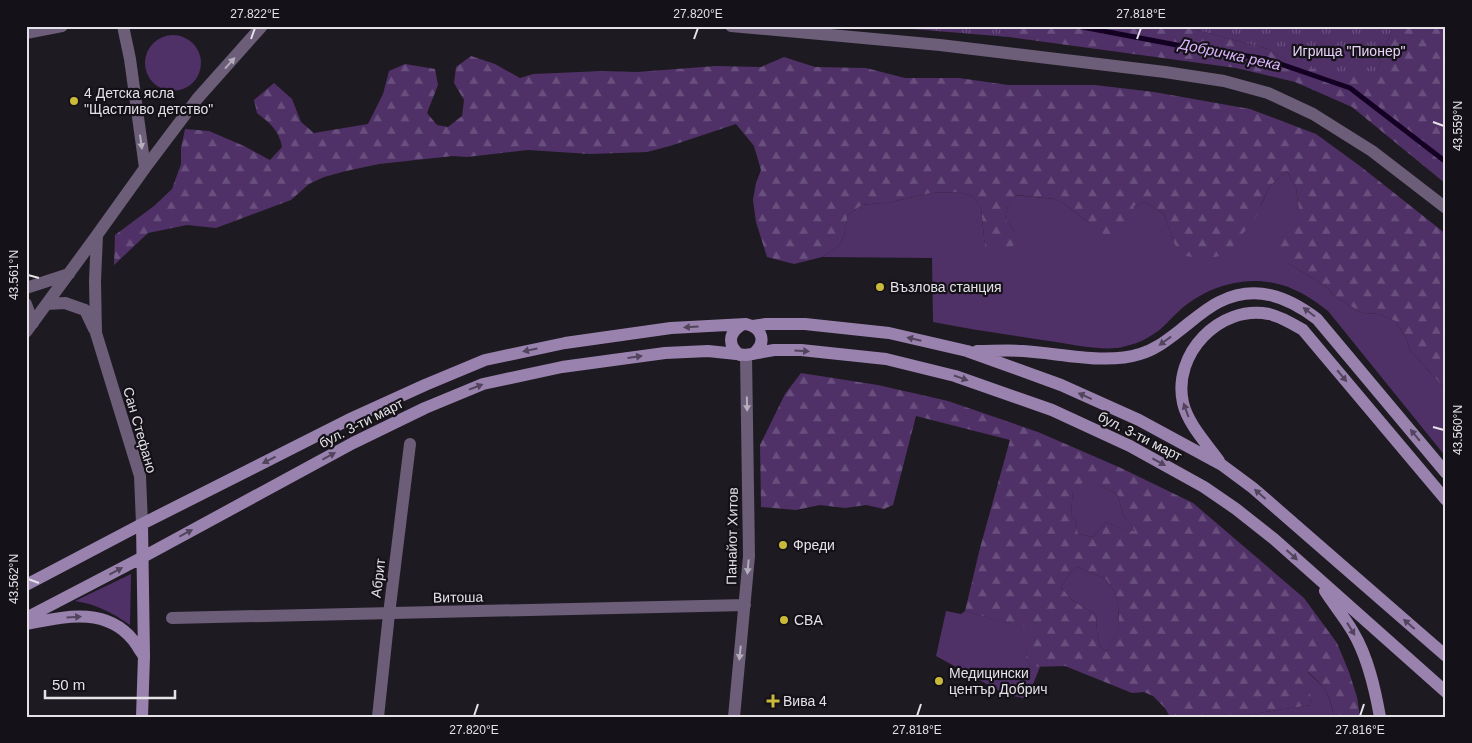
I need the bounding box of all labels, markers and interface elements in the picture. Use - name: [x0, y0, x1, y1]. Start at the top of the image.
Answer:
- text: 27.822°E: [230, 7, 280, 21]
- text: 27.820°E: [673, 7, 723, 21]
- text: 27.818°E: [1116, 7, 1166, 21]
- water label: Добричка река: [1176, 35, 1282, 73]
- park label: Игрища "Пионер": [1293, 43, 1405, 59]
- one-way arrow: [224, 56, 235, 69]
- place label: 4 Детска ясла "Щастливо детство": [84, 85, 213, 117]
- marker: 4 Детска ясла "Щастливо детство": [68, 95, 80, 107]
- text: 43.559°N: [1451, 101, 1465, 151]
- one-way arrow: [138, 134, 146, 150]
- text: 43.561°N: [7, 250, 21, 300]
- place label: Възлова станция: [890, 279, 1002, 295]
- marker: Възлова станция: [874, 281, 886, 293]
- one-way arrow: [1302, 307, 1316, 317]
- one-way arrow: [683, 323, 699, 331]
- one-way arrow: [907, 335, 922, 343]
- one-way arrow: [1158, 336, 1172, 346]
- one-way arrow: [522, 347, 538, 355]
- one-way arrow: [794, 347, 810, 355]
- one-way arrow: [628, 353, 644, 361]
- one-way arrow: [1336, 369, 1347, 382]
- one-way arrow: [954, 375, 969, 383]
- one-way arrow: [469, 383, 483, 391]
- street label: Сан Стефано: [120, 385, 160, 475]
- one-way arrow: [1078, 391, 1092, 399]
- street label: бул. 3-ти март: [316, 395, 406, 451]
- one-way arrow: [743, 396, 751, 412]
- one-way arrow: [1182, 402, 1189, 417]
- text: 43.560°N: [1451, 405, 1465, 455]
- street label: бул. 3-ти март: [1095, 408, 1185, 464]
- one-way arrow: [1409, 429, 1420, 442]
- one-way arrow: [322, 452, 336, 460]
- one-way arrow: [261, 456, 276, 464]
- one-way arrow: [1151, 458, 1166, 466]
- street label: Панайот Хитов: [723, 487, 741, 585]
- one-way arrow: [1253, 489, 1266, 500]
- one-way arrow: [179, 529, 193, 538]
- place label: Фреди: [793, 537, 835, 553]
- marker: Фреди: [777, 539, 789, 551]
- one-way arrow: [1285, 549, 1297, 561]
- text: 43.562°N: [7, 554, 21, 604]
- street label: Абрит: [368, 557, 388, 599]
- one-way arrow: [744, 559, 752, 575]
- one-way arrow: [109, 567, 123, 575]
- street label: Витоша: [433, 589, 483, 605]
- one-way arrow: [67, 612, 83, 620]
- place label: CBA: [794, 612, 823, 628]
- marker: CBA: [778, 614, 790, 626]
- one-way arrow: [1403, 618, 1416, 629]
- one-way arrow: [1346, 623, 1356, 636]
- one-way arrow: [736, 645, 744, 661]
- place label: Медицински център Добрич: [949, 665, 1048, 697]
- scale bar: [45, 668, 175, 700]
- marker: Медицински център Добрич: [933, 675, 945, 687]
- text: 50 m: [52, 676, 85, 693]
- place label: Вива 4: [783, 693, 827, 709]
- marker: Вива 4: [767, 695, 779, 707]
- text: 27.820°E: [449, 723, 499, 737]
- text: 27.818°E: [892, 723, 942, 737]
- text: 27.816°E: [1335, 723, 1385, 737]

